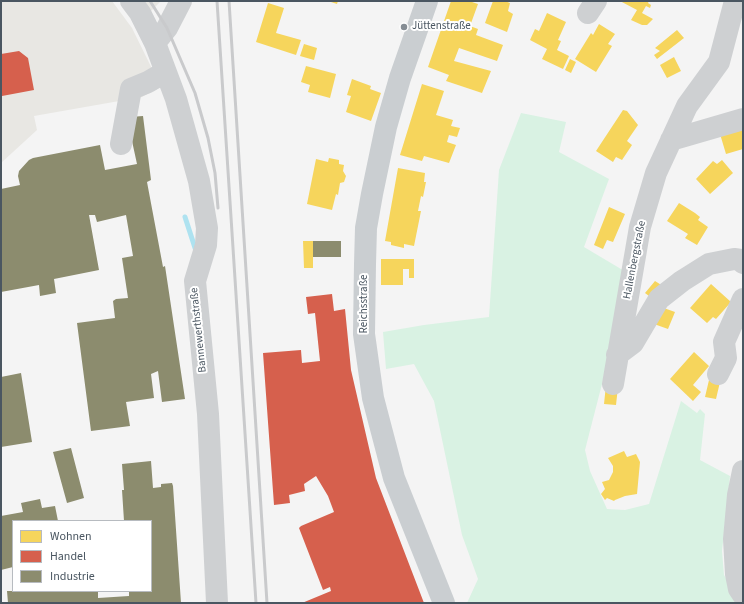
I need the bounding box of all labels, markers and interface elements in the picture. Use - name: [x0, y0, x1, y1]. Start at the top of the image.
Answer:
- place label: Jüttenstraße: [412, 20, 471, 34]
- marker: Jüttenstraße: [399, 22, 409, 32]
- street label: Hallenbergstraße: [621, 220, 649, 300]
- street label: Reichsstraße: [358, 275, 372, 333]
- street label: Bannewerthstraße: [188, 287, 210, 373]
- legend: [12, 520, 152, 592]
- text: Wohnen: [50, 528, 92, 545]
- text: Handel: [50, 548, 86, 565]
- text: Industrie: [50, 568, 95, 585]

